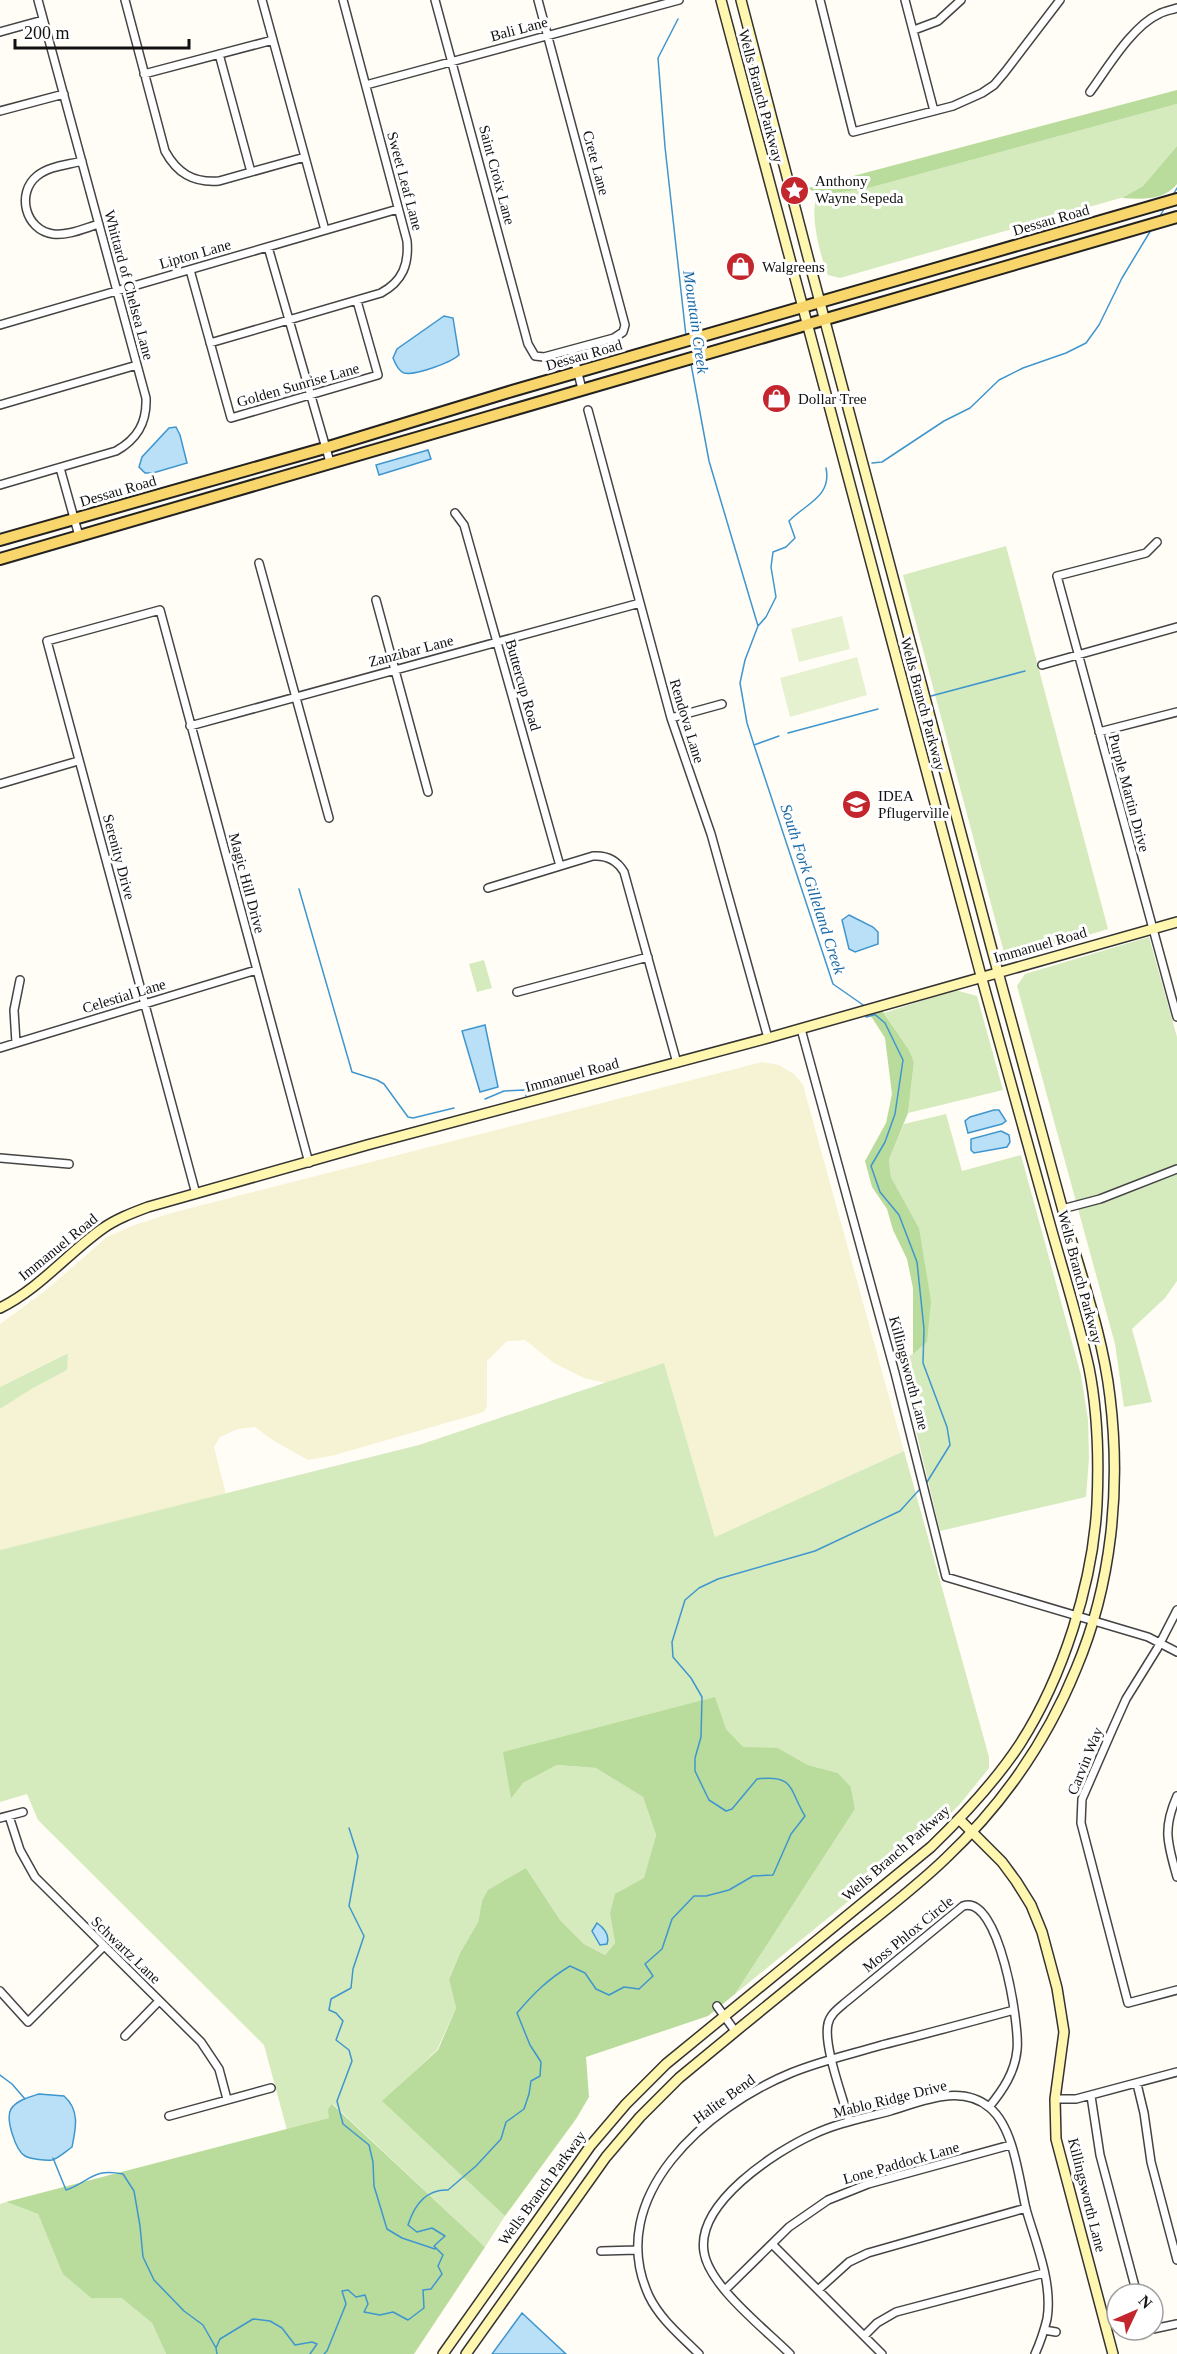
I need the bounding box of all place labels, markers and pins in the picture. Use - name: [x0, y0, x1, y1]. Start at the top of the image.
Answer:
- place label: Anthony Wayne Sepeda: [815, 173, 904, 206]
- place icon: Anthony Wayne Sepeda: [778, 174, 810, 206]
- shop icon: Walgreens: [725, 251, 757, 283]
- place label: Walgreens: [762, 259, 825, 275]
- shop icon: Dollar Tree: [761, 383, 793, 415]
- place label: Dollar Tree: [798, 391, 867, 407]
- place label: IDEA Pflugerville: [878, 788, 949, 821]
- school or university icon: IDEA Pflugerville: [841, 789, 873, 821]

